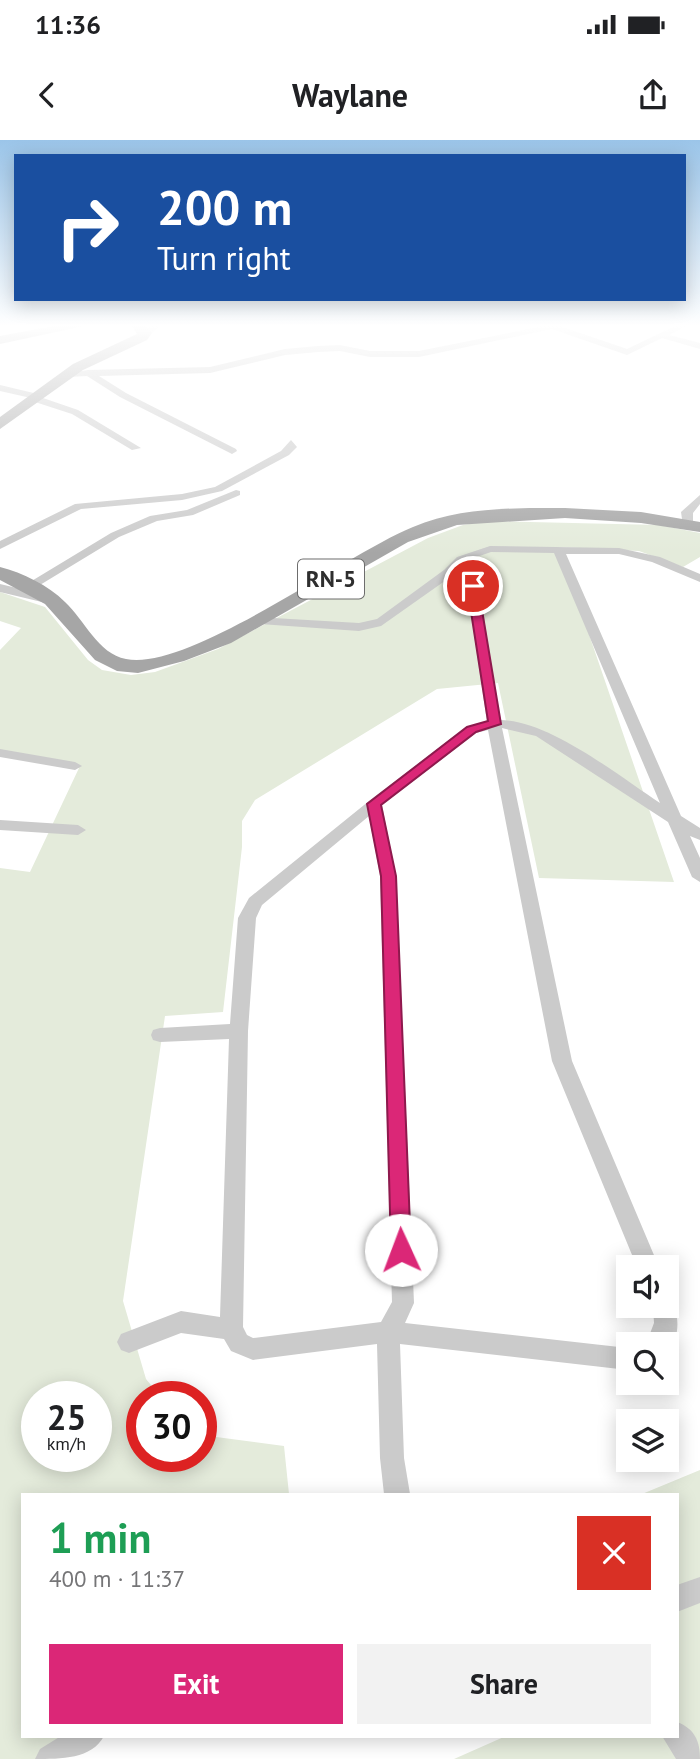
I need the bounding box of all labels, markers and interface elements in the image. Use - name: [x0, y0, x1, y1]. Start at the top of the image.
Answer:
- text: 11:36: [35, 8, 101, 41]
- text: Waylane: [292, 74, 408, 116]
- icon: back: [28, 76, 66, 114]
- icon: share: [634, 76, 672, 114]
- text: 200 m: [157, 175, 292, 239]
- icon: right: [42, 182, 133, 273]
- text: Turn right: [157, 237, 291, 279]
- pin: [443, 556, 503, 616]
- road number: RN-5: [298, 560, 364, 598]
- icon: arrive: [454, 567, 492, 605]
- position arrow: [364, 1213, 438, 1287]
- map controls: [616, 1255, 679, 1472]
- button: sound: [616, 1255, 679, 1318]
- button: search: [616, 1332, 679, 1395]
- speed limit sign: 30: [126, 1381, 217, 1472]
- text: 25: [47, 1394, 86, 1440]
- button: layers: [616, 1409, 679, 1472]
- text: km/h: [47, 1432, 86, 1455]
- text: 1 min: [49, 1510, 151, 1565]
- button: close: [577, 1516, 651, 1590]
- text: 400 m · 11:37: [49, 1564, 185, 1593]
- button: Exit: [49, 1644, 343, 1724]
- button: Share: [357, 1644, 651, 1724]

